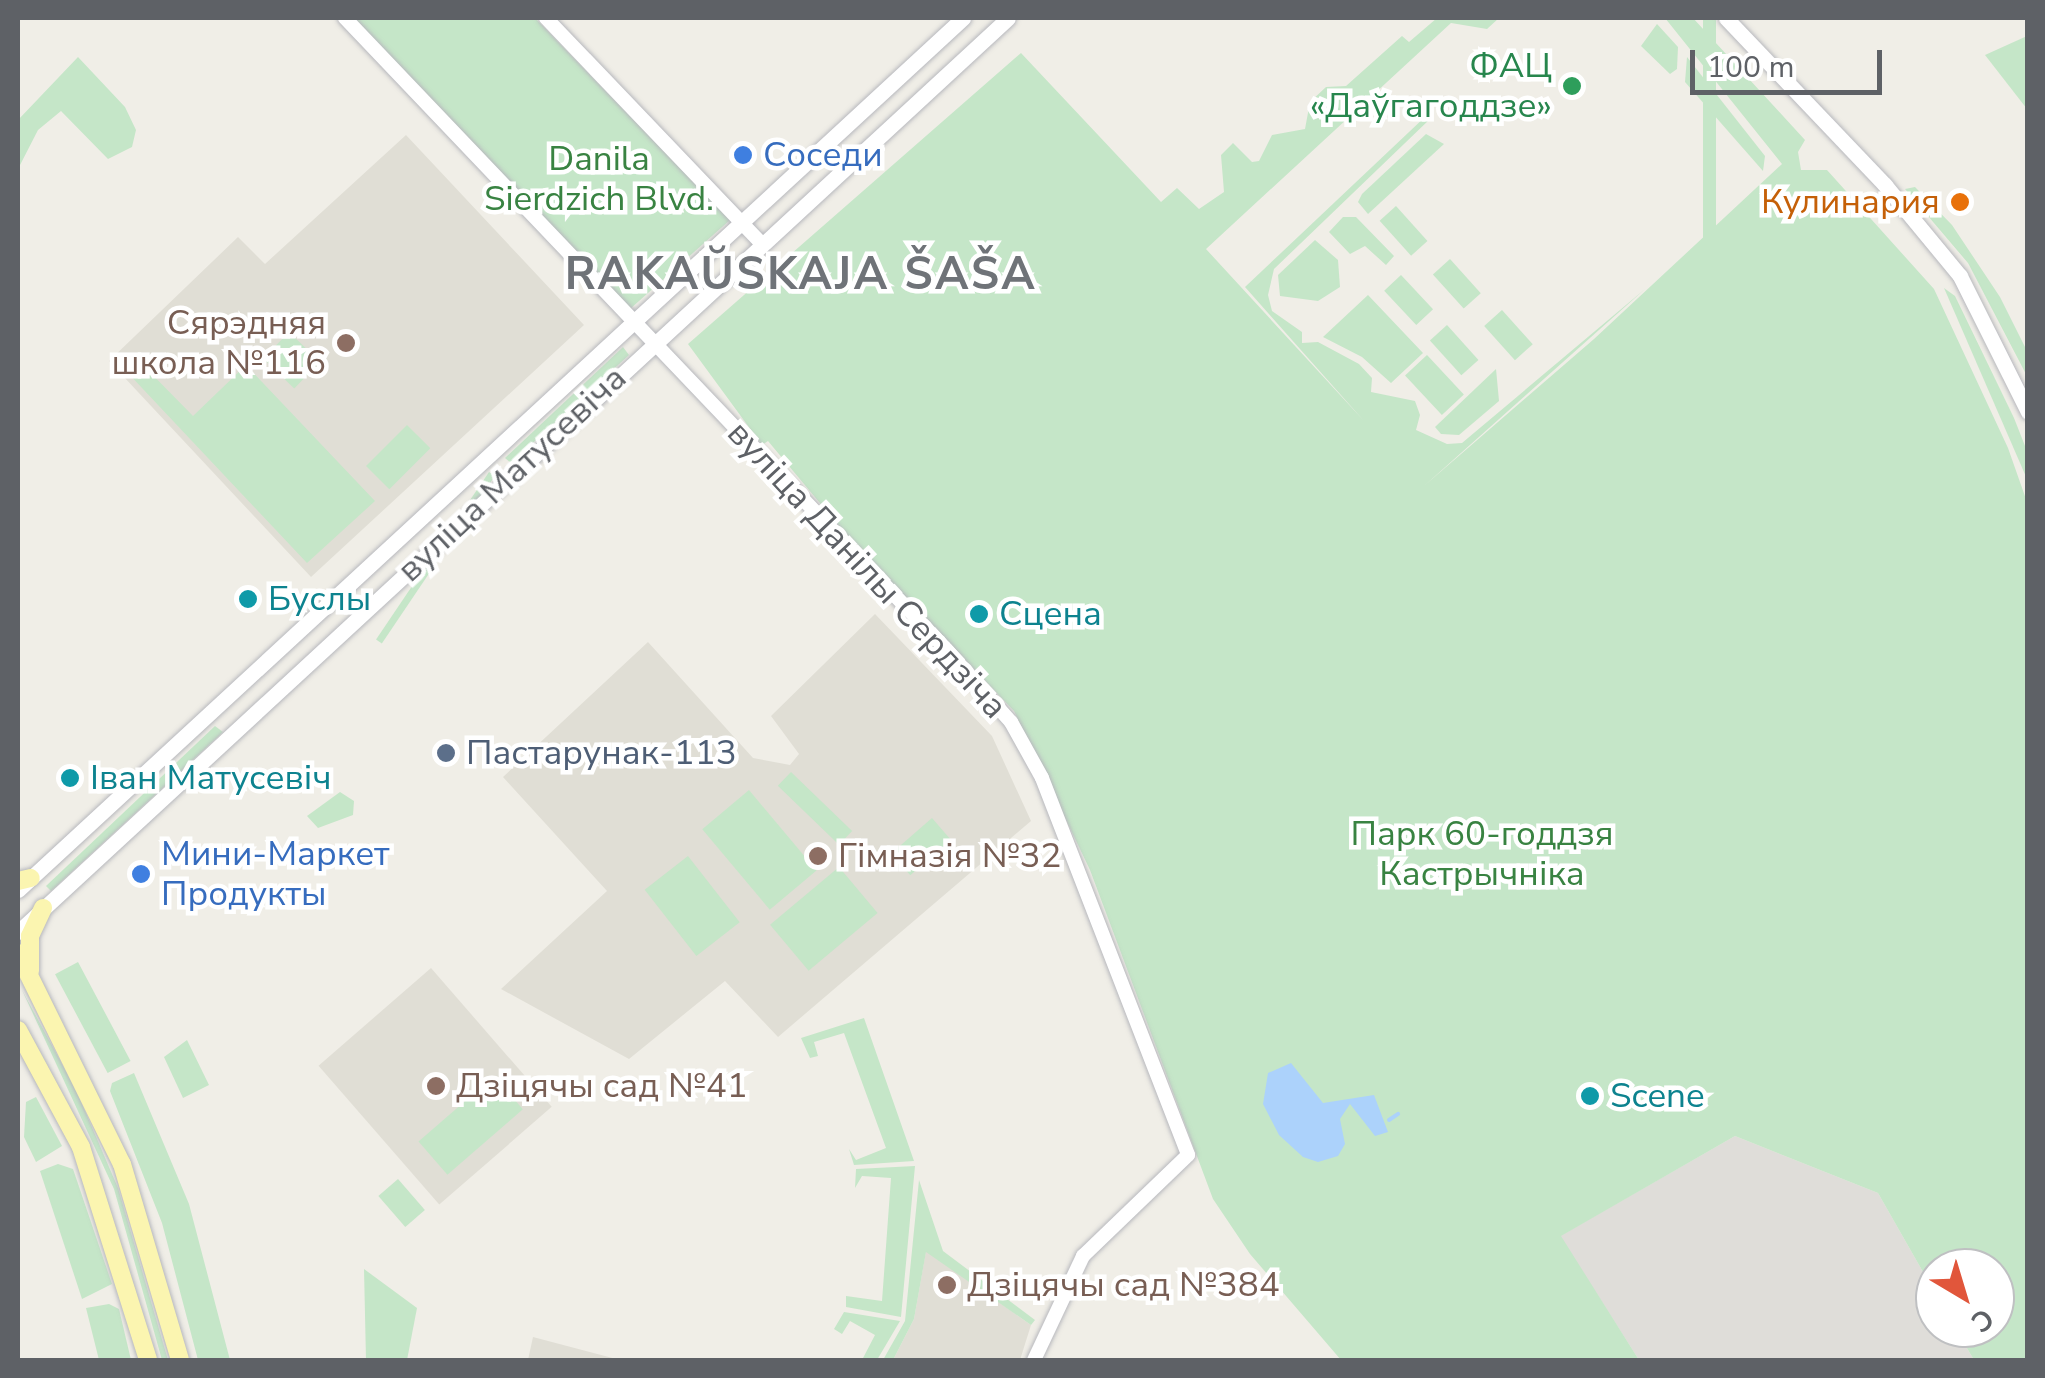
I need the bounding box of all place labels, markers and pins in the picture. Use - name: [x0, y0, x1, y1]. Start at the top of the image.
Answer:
- place label: ФАЦ «Даўгагоддзе»: [1310, 45, 1552, 127]
- marker: ФАЦ «Даўгагоддзе»: [1561, 75, 1583, 97]
- place label: Соседи: [763, 134, 883, 176]
- marker: Соседи: [732, 144, 754, 166]
- place label: Кулинария: [1761, 181, 1940, 223]
- marker: Кулинария: [1949, 191, 1971, 213]
- place label: Сярэдняя школа №116: [111, 302, 326, 384]
- marker: Сярэдняя школа №116: [335, 332, 357, 354]
- place label: Буслы: [268, 578, 371, 620]
- marker: Буслы: [237, 588, 259, 610]
- place label: Сцена: [999, 593, 1102, 635]
- marker: Сцена: [968, 603, 990, 625]
- place label: Пастарунак-113: [466, 732, 737, 774]
- marker: Пастарунак-113: [435, 742, 457, 764]
- place label: Іван Матусевіч: [90, 757, 331, 799]
- marker: Іван Матусевіч: [59, 767, 81, 789]
- place label: Мини-Маркет Продукты: [161, 833, 390, 915]
- place label: Гімназія №32: [838, 835, 1061, 877]
- marker: Гімназія №32: [807, 845, 829, 867]
- marker: Мини-Маркет Продукты: [130, 863, 152, 885]
- place label: Дзіцячы сад №41: [456, 1065, 748, 1107]
- marker: Дзіцячы сад №41: [425, 1075, 447, 1097]
- place label: Scene: [1610, 1075, 1704, 1117]
- marker: Scene: [1579, 1085, 1601, 1107]
- place label: Дзіцячы сад №384: [967, 1264, 1280, 1306]
- marker: Дзіцячы сад №384: [936, 1274, 958, 1296]

